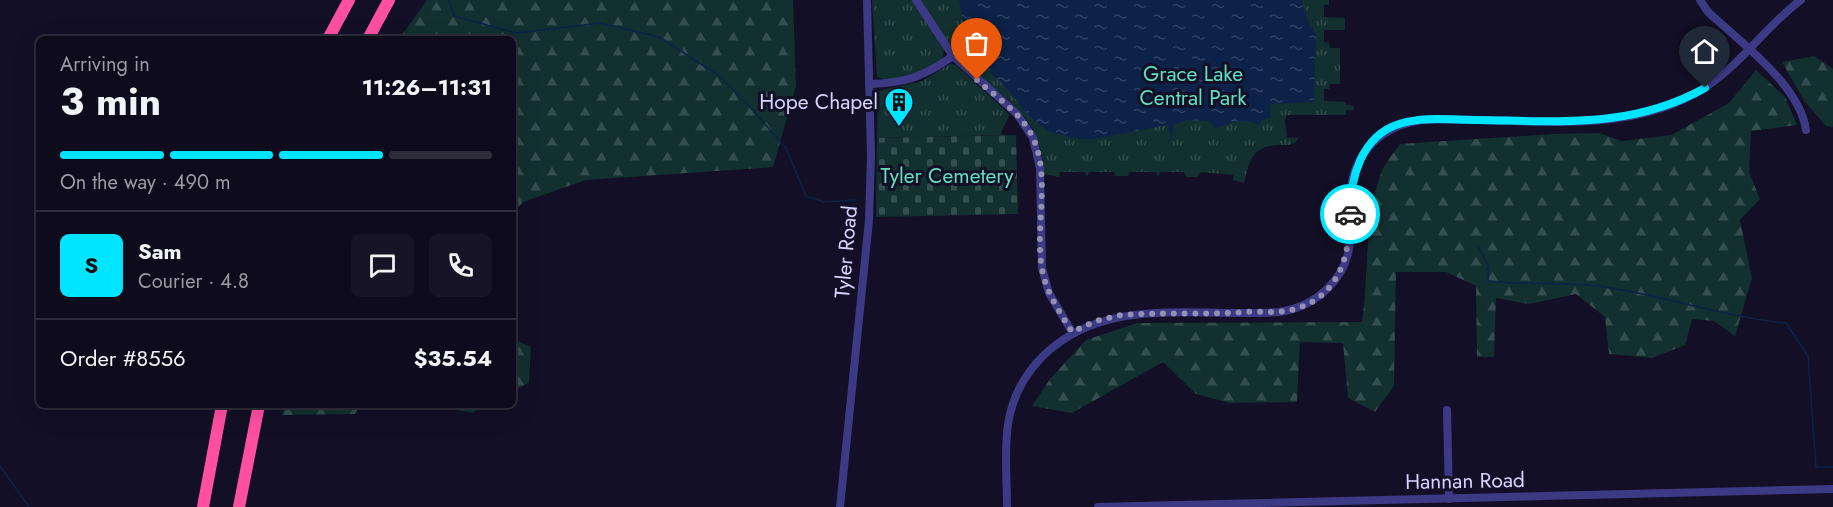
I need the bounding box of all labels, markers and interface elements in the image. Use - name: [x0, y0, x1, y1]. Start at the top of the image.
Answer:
- pin: [951, 18, 1002, 80]
- pin: [1679, 26, 1730, 88]
- icon: bag: [960, 27, 993, 60]
- icon: home: [1688, 35, 1721, 68]
- text: Arriving in: [60, 50, 150, 79]
- park label: Grace Lake Central Park: [1139, 59, 1247, 113]
- text: 11:26–11:31: [362, 71, 492, 103]
- text: 3 min: [60, 73, 161, 130]
- building icon: Hope Chapel: [883, 86, 915, 128]
- place label: Hope Chapel: [759, 87, 878, 117]
- park label: Tyler Cemetery: [881, 161, 1014, 191]
- text: On the way · 490 m: [60, 168, 231, 197]
- courier: [1320, 184, 1380, 244]
- icon: car: [1334, 198, 1367, 231]
- street label: Tyler Road: [827, 204, 865, 300]
- button: chat: [351, 234, 414, 297]
- button: phone: [429, 234, 492, 297]
- text: Sam: [138, 235, 182, 267]
- text: S: [85, 249, 98, 281]
- text: Courier · 4.8: [138, 267, 249, 296]
- text: Order #8556: [60, 342, 186, 374]
- text: $35.54: [414, 342, 492, 374]
- street label: Hannan Road: [1405, 465, 1525, 497]

